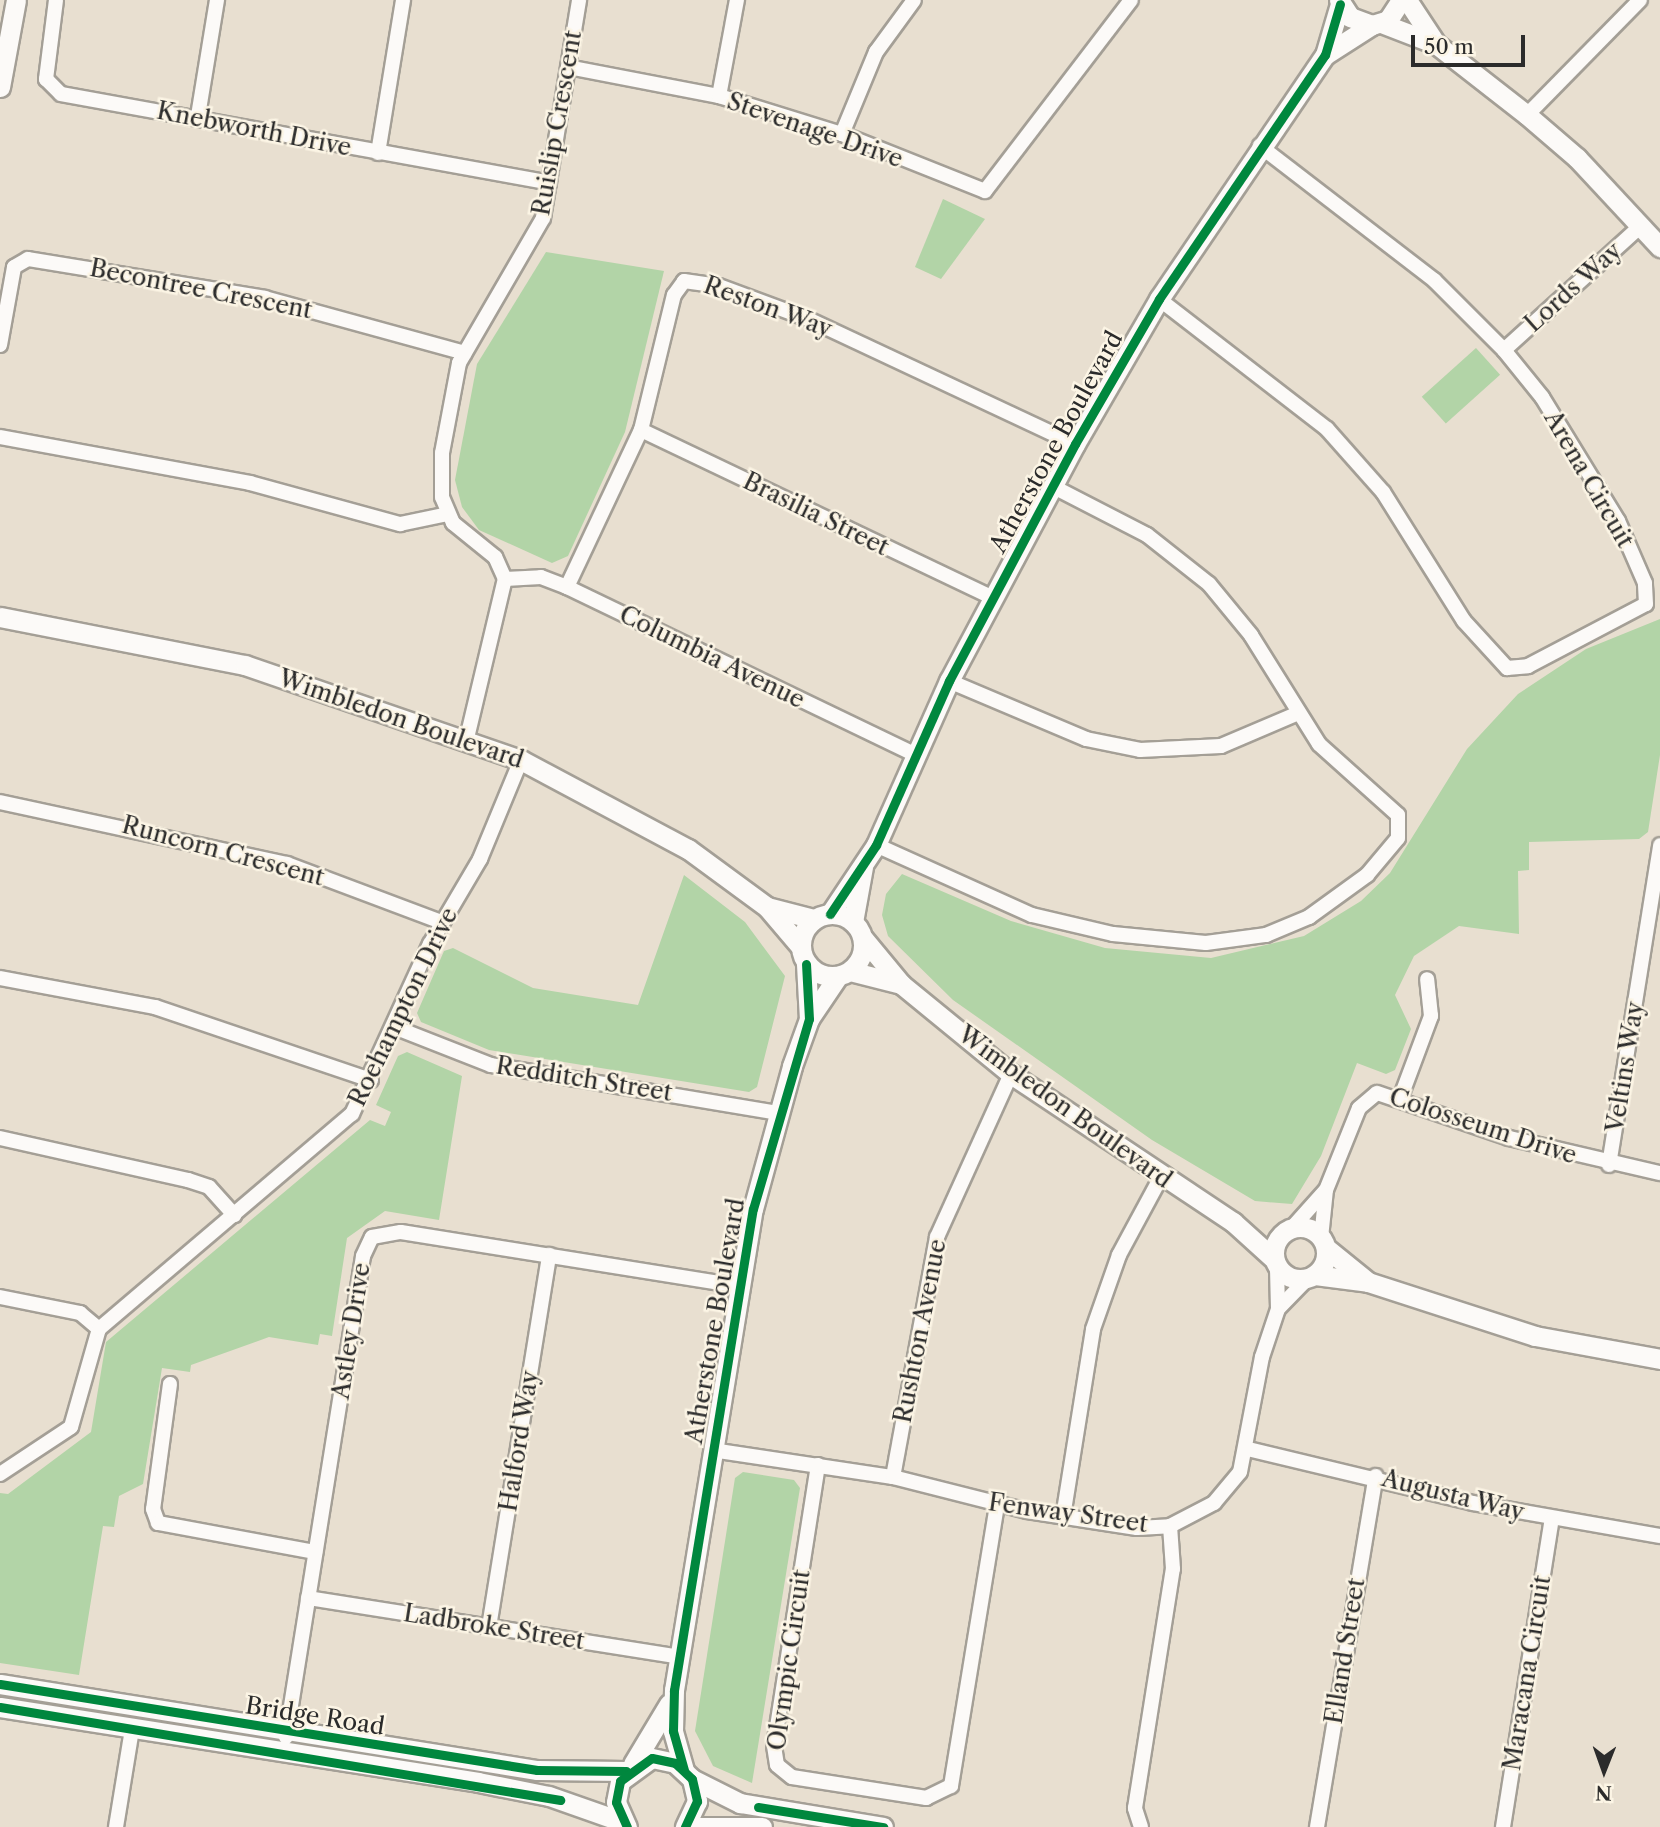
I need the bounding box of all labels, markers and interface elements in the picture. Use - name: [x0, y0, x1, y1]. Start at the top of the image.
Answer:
- scale bar: [1415, 21, 1529, 65]
- street label: Ruislip Crescent: [527, 28, 587, 218]
- text: 50 m: [1424, 34, 1474, 59]
- street label: Stevenage Drive: [723, 86, 907, 174]
- street label: Knebworth Drive: [154, 96, 354, 162]
- street label: Lords Way: [1518, 236, 1628, 338]
- street label: Becontree Crescent: [87, 253, 315, 325]
- street label: Reston Way: [699, 270, 837, 344]
- street label: Atherstone Boulevard: [983, 326, 1129, 558]
- street label: Arena Circuit: [1538, 405, 1640, 553]
- street label: Brasilia Street: [738, 466, 894, 562]
- street label: Columbia Avenue: [614, 599, 810, 715]
- street label: Wimbledon Boulevard: [275, 663, 527, 775]
- street label: Runcorn Crescent: [119, 810, 327, 892]
- street label: Roehampton Drive: [342, 903, 464, 1111]
- street label: Veltins Way: [1600, 999, 1650, 1135]
- street label: Wimbledon Boulevard: [952, 1020, 1178, 1194]
- street label: Redditch Street: [494, 1051, 674, 1107]
- street label: Colosseum Drive: [1386, 1082, 1580, 1170]
- street label: Atherstone Boulevard: [679, 1196, 751, 1446]
- street label: Rushton Avenue: [888, 1236, 952, 1426]
- street label: Astley Drive: [326, 1260, 376, 1402]
- street label: Halford Way: [494, 1368, 544, 1514]
- street label: Augusta Way: [1378, 1463, 1528, 1527]
- street label: Fenway Street: [986, 1488, 1150, 1538]
- street label: Olympic Circuit: [762, 1568, 816, 1752]
- street label: Maracana Circuit: [1497, 1573, 1557, 1773]
- street label: Elland Street: [1319, 1576, 1371, 1726]
- street label: Ladbroke Street: [401, 1598, 587, 1656]
- street label: Bridge Road: [243, 1691, 387, 1741]
- north arrow: [1569, 1736, 1639, 1806]
- text: N: [1595, 1781, 1612, 1804]

